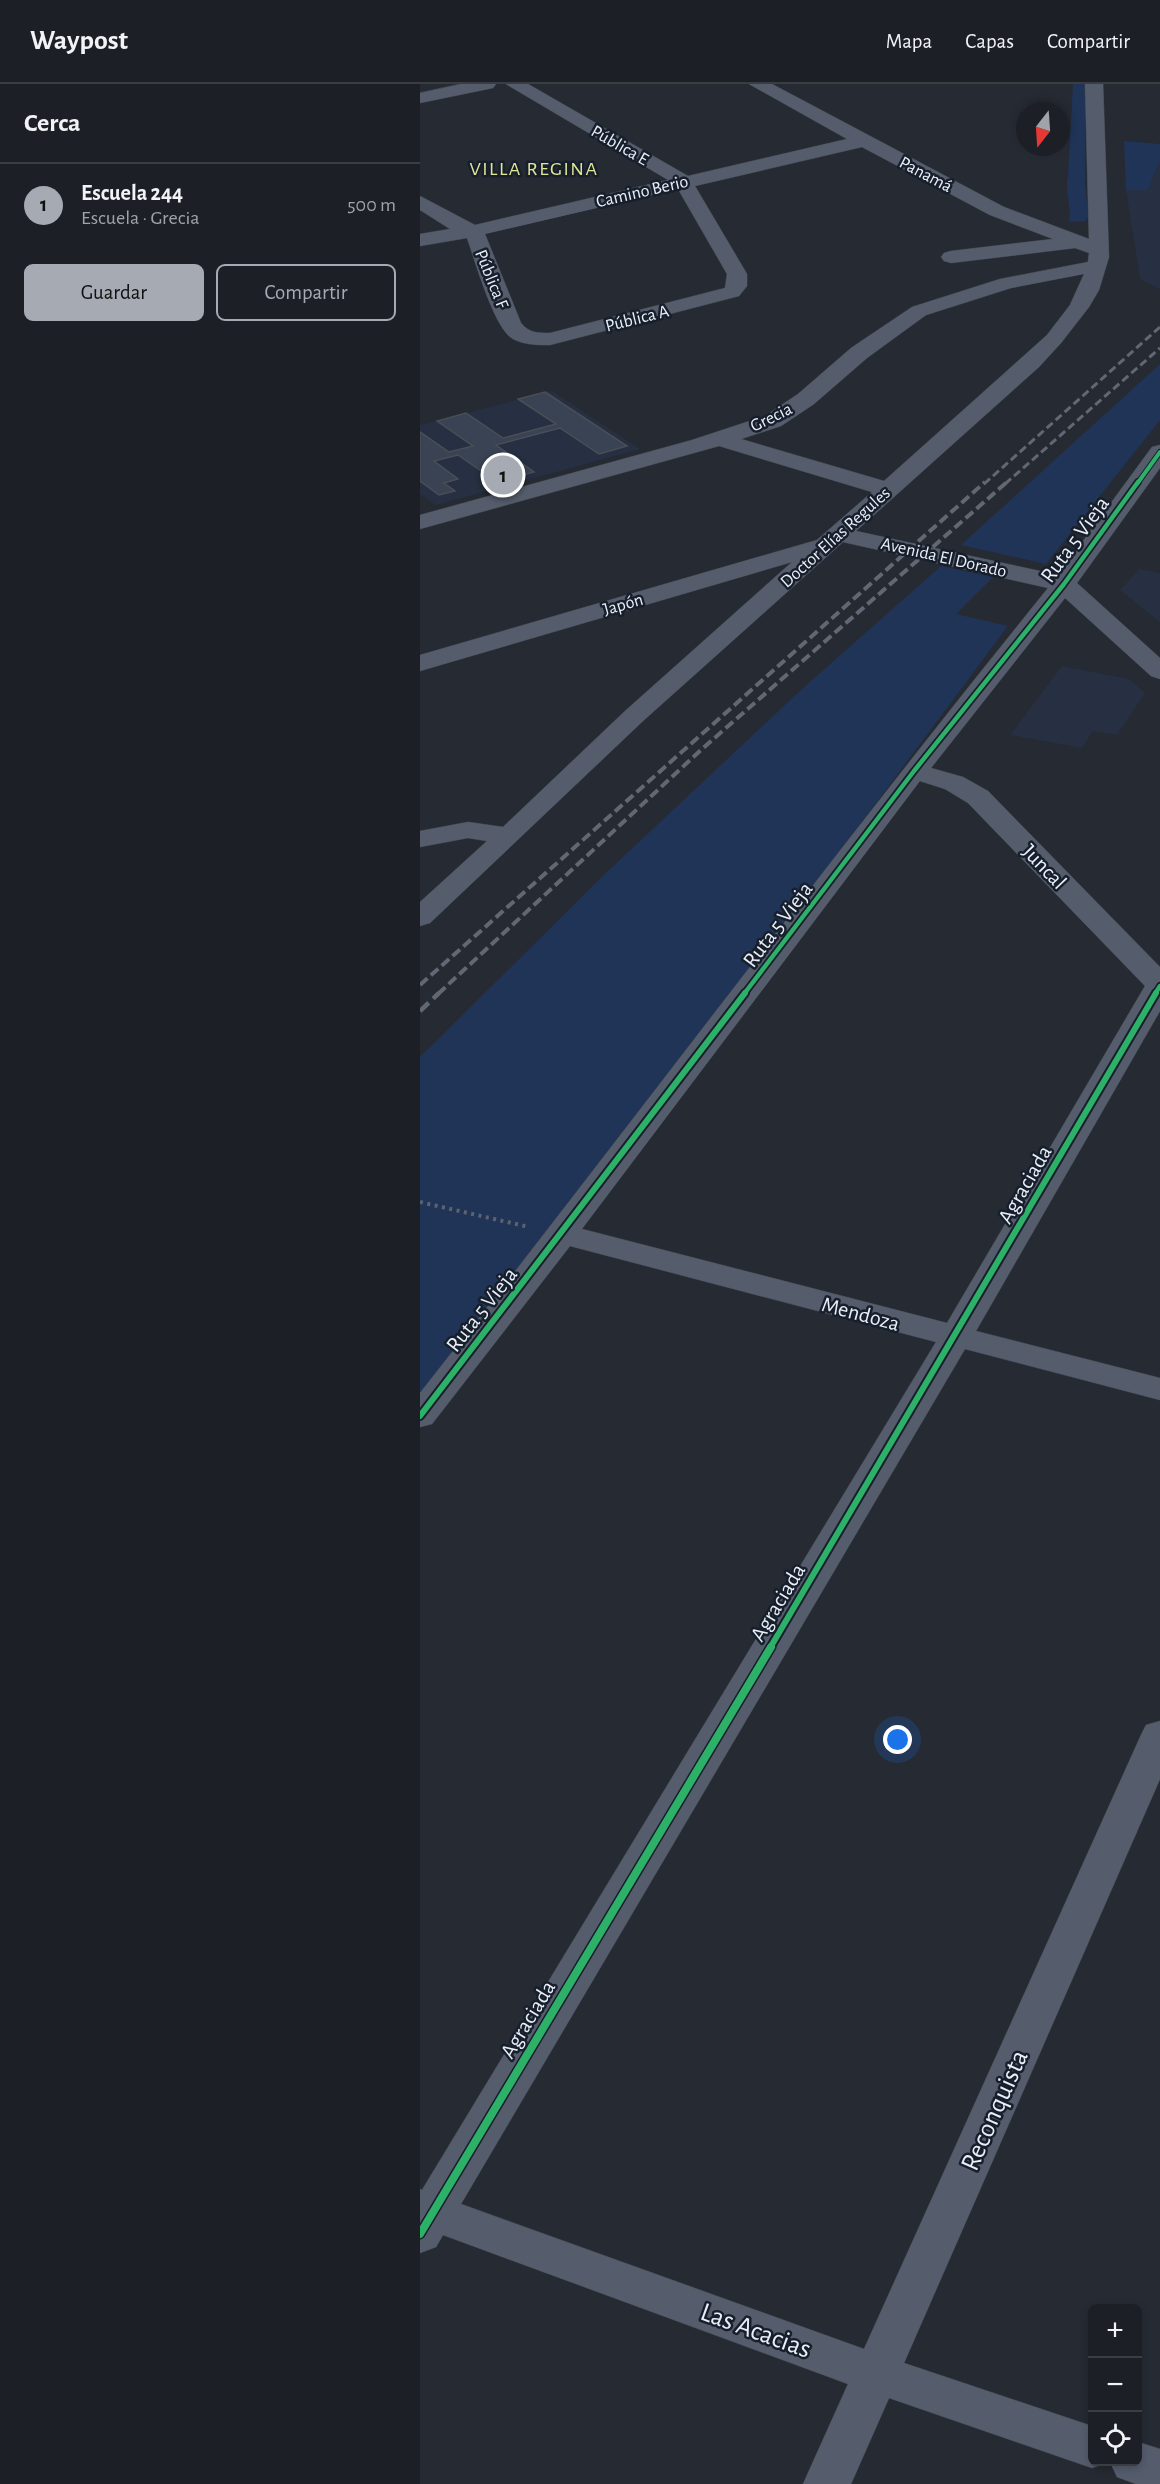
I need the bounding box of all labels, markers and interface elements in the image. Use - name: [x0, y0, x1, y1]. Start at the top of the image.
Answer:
- text: Waypost: [30, 27, 128, 55]
- text: Mapa: [886, 31, 932, 52]
- text: Capas: [965, 31, 1014, 52]
- text: Compartir: [1047, 31, 1130, 52]
- north arrow: [1016, 102, 1070, 156]
- text: Cerca: [24, 110, 81, 136]
- street label: Pública E: [588, 122, 652, 170]
- street label: Panamá: [896, 154, 955, 196]
- district label: VILLA REGINA: [469, 159, 599, 179]
- street label: Camino Berio: [594, 173, 690, 211]
- text: Escuela 244: [81, 182, 183, 204]
- text: 1: [40, 195, 47, 215]
- text: 500 m: [347, 195, 396, 215]
- text: Escuela · Grecia: [81, 208, 200, 228]
- street label: Pública F: [471, 247, 511, 312]
- button: Guardar: [24, 264, 204, 321]
- button: Compartir: [216, 264, 396, 321]
- street label: Pública A: [604, 302, 671, 336]
- street label: Grecia: [748, 400, 795, 436]
- pin: 1: [484, 452, 523, 498]
- street label: Doctor Elías Regules: [777, 484, 894, 591]
- street label: Ruta 5 Vieja: [1036, 492, 1113, 587]
- street label: Avenida El Dorado: [879, 535, 1009, 581]
- street label: Japón: [601, 591, 645, 619]
- street label: Juncal: [1018, 840, 1071, 893]
- street label: Ruta 5 Vieja: [739, 878, 817, 971]
- street label: Agraciada: [994, 1142, 1056, 1227]
- street label: Ruta 5 Vieja: [442, 1263, 521, 1356]
- street label: Mendoza: [819, 1293, 902, 1335]
- street label: Agraciada: [746, 1560, 809, 1645]
- your location: [883, 1725, 912, 1754]
- street label: Agraciada: [496, 1977, 559, 2062]
- street label: Reconquista: [956, 2046, 1033, 2175]
- street label: Las Acacias: [697, 2298, 815, 2363]
- map controls: [1088, 2304, 1142, 2466]
- button: +: [1088, 2304, 1142, 2358]
- button: −: [1088, 2358, 1142, 2412]
- button: locate: [1088, 2412, 1142, 2466]

